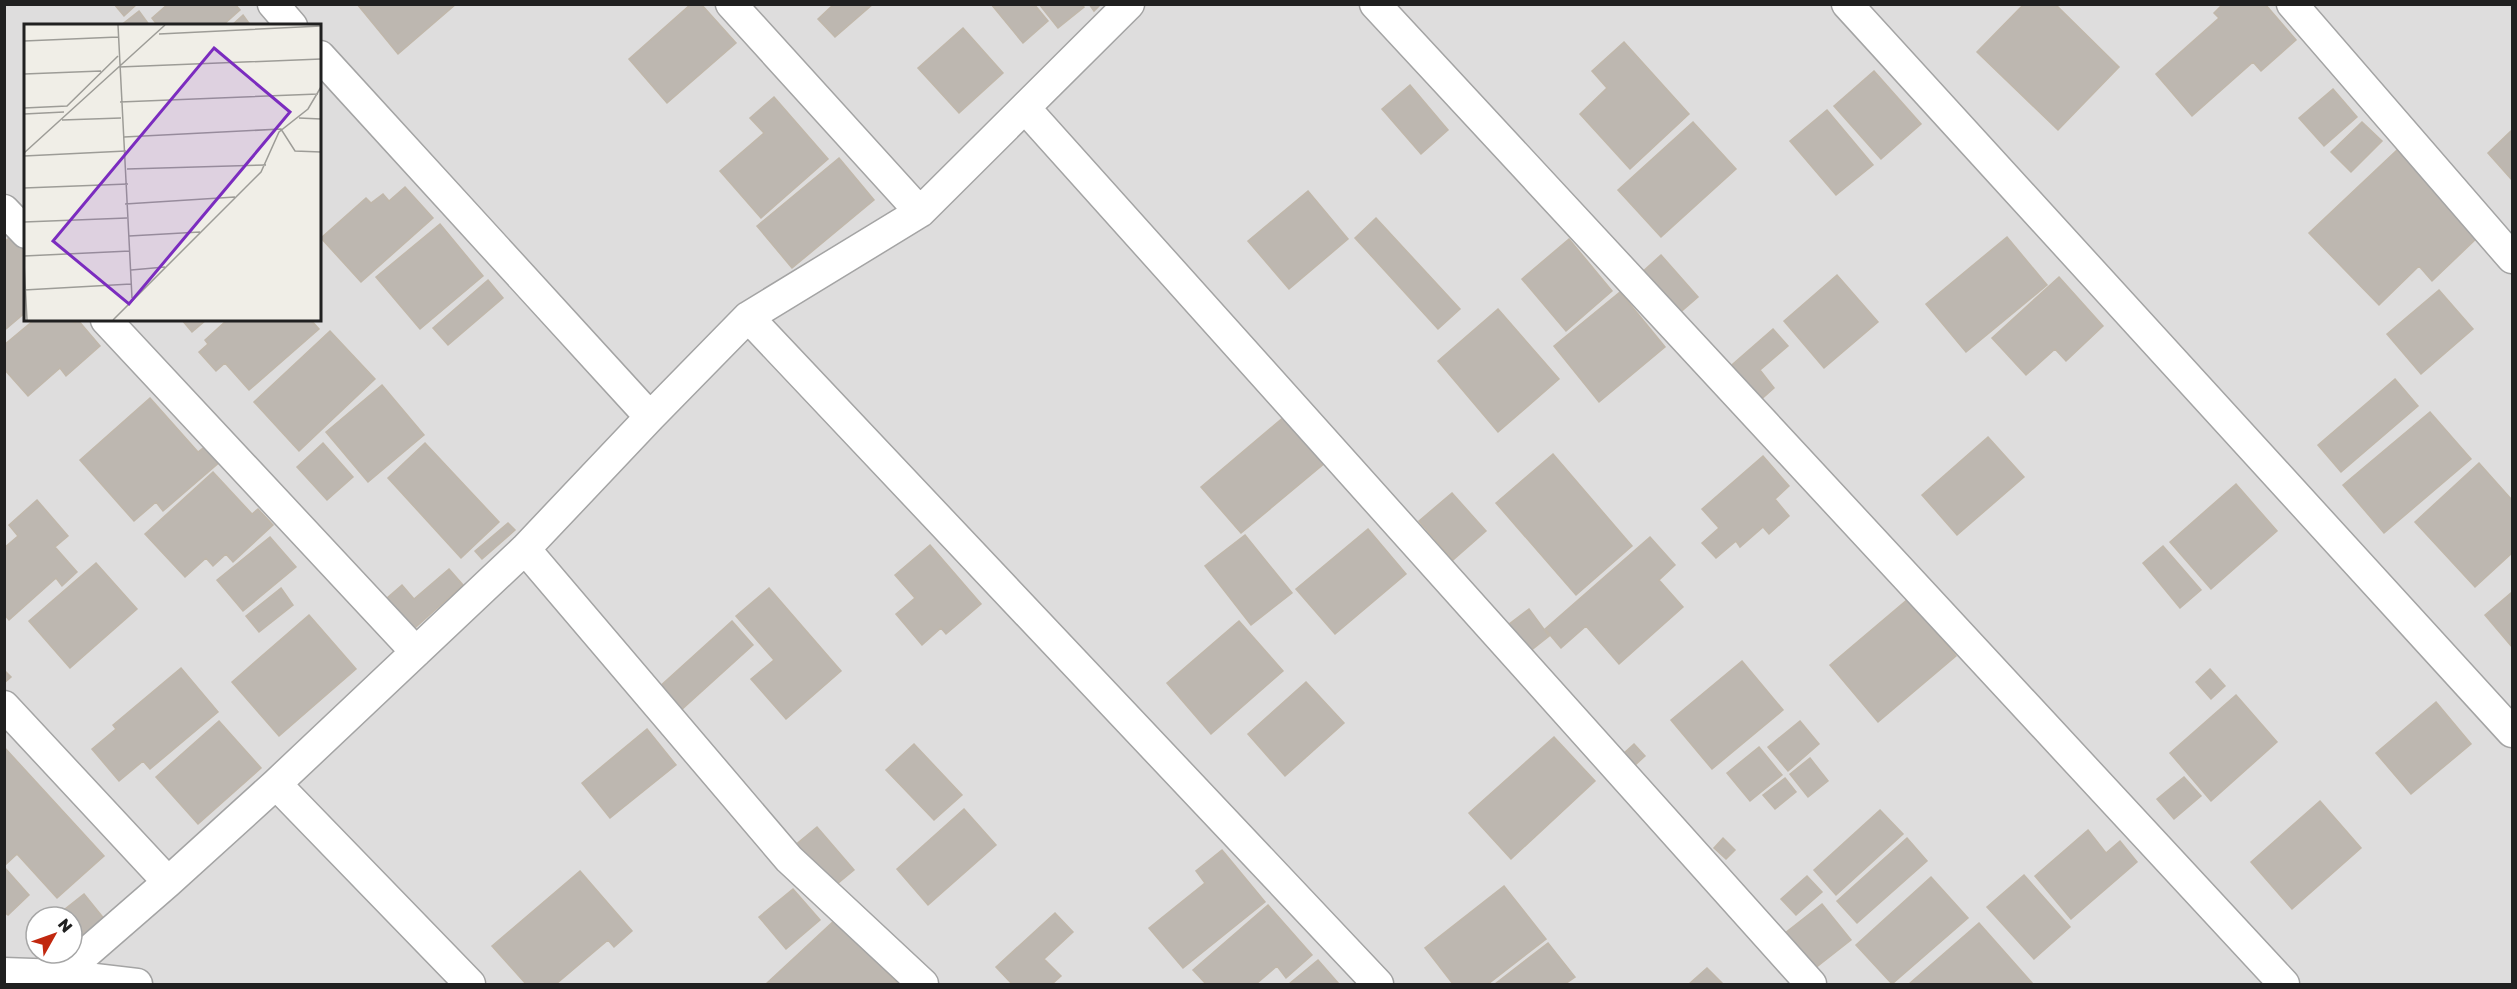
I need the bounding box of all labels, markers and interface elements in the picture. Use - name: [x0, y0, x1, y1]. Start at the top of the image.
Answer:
- inset map: [24, 24, 321, 321]
- north arrow: [24, 905, 84, 965]
- text: N: [54, 914, 77, 936]

